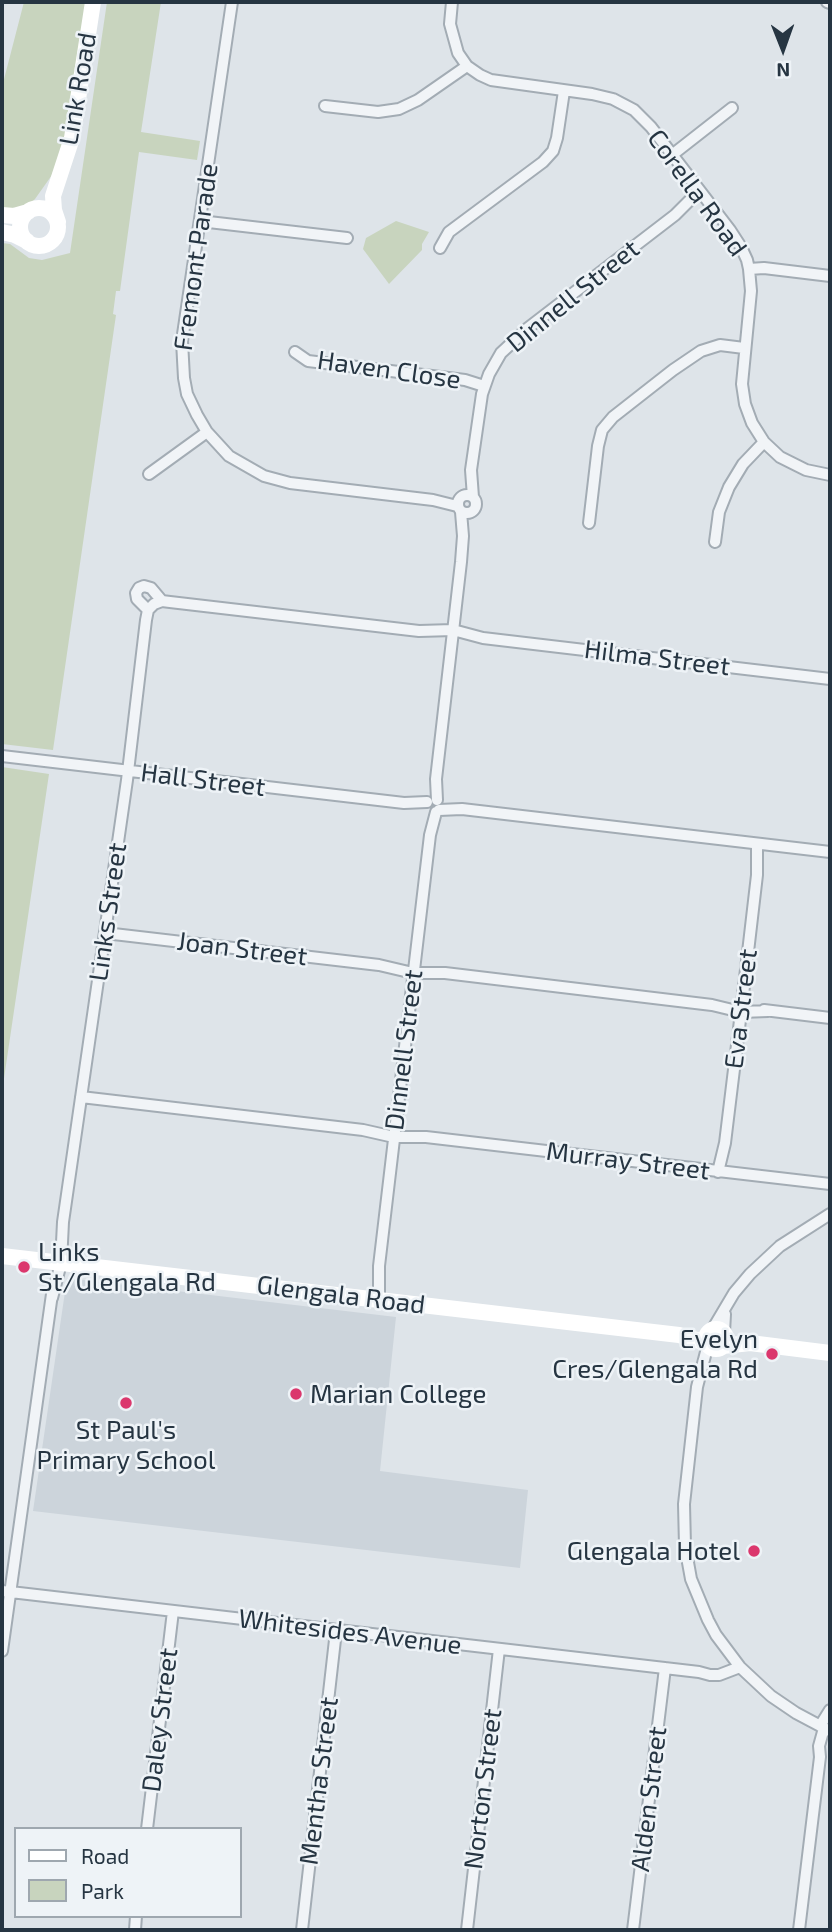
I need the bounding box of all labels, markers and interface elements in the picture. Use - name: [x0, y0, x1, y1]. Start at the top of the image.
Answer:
- north arrow: [748, 14, 818, 84]
- street label: Link Road: [53, 30, 103, 148]
- text: N: [776, 59, 790, 82]
- street label: Corella Road: [641, 124, 753, 262]
- street label: Fremont Parade: [167, 161, 225, 353]
- street label: Dinnell Street: [500, 233, 646, 359]
- street label: Haven Close: [315, 344, 463, 396]
- street label: Hilma Street: [582, 634, 732, 682]
- street label: Hall Street: [139, 757, 267, 803]
- street label: Links Street: [83, 841, 133, 983]
- street label: Joan Street: [175, 926, 309, 972]
- street label: Eva Street: [718, 947, 764, 1071]
- street label: Dinnell Street: [379, 968, 429, 1132]
- street label: Murray Street: [544, 1135, 712, 1187]
- place label: Links St/Glengala Rd: [38, 1236, 216, 1298]
- marker: Links St/Glengala Rd: [16, 1259, 32, 1275]
- street label: Glengala Road: [255, 1269, 427, 1321]
- place label: Evelyn Cres/Glengala Rd: [552, 1323, 758, 1384]
- marker: Evelyn Cres/Glengala Rd: [764, 1346, 780, 1362]
- place label: Marian College: [310, 1378, 486, 1410]
- marker: Marian College: [288, 1386, 304, 1402]
- marker: St Paul's Primary School: [118, 1395, 134, 1411]
- place label: St Paul's Primary School: [37, 1414, 215, 1476]
- place label: Glengala Hotel: [567, 1535, 740, 1567]
- marker: Glengala Hotel: [746, 1543, 762, 1559]
- street label: Whitesides Avenue: [237, 1603, 463, 1661]
- street label: Daley Street: [136, 1646, 184, 1794]
- street label: Mentha Street: [293, 1695, 345, 1867]
- street label: Norton Street: [458, 1707, 508, 1871]
- street label: Alden Street: [625, 1725, 673, 1873]
- legend: [14, 1827, 242, 1918]
- text: Road: [81, 1843, 129, 1868]
- text: Park: [81, 1878, 124, 1903]

